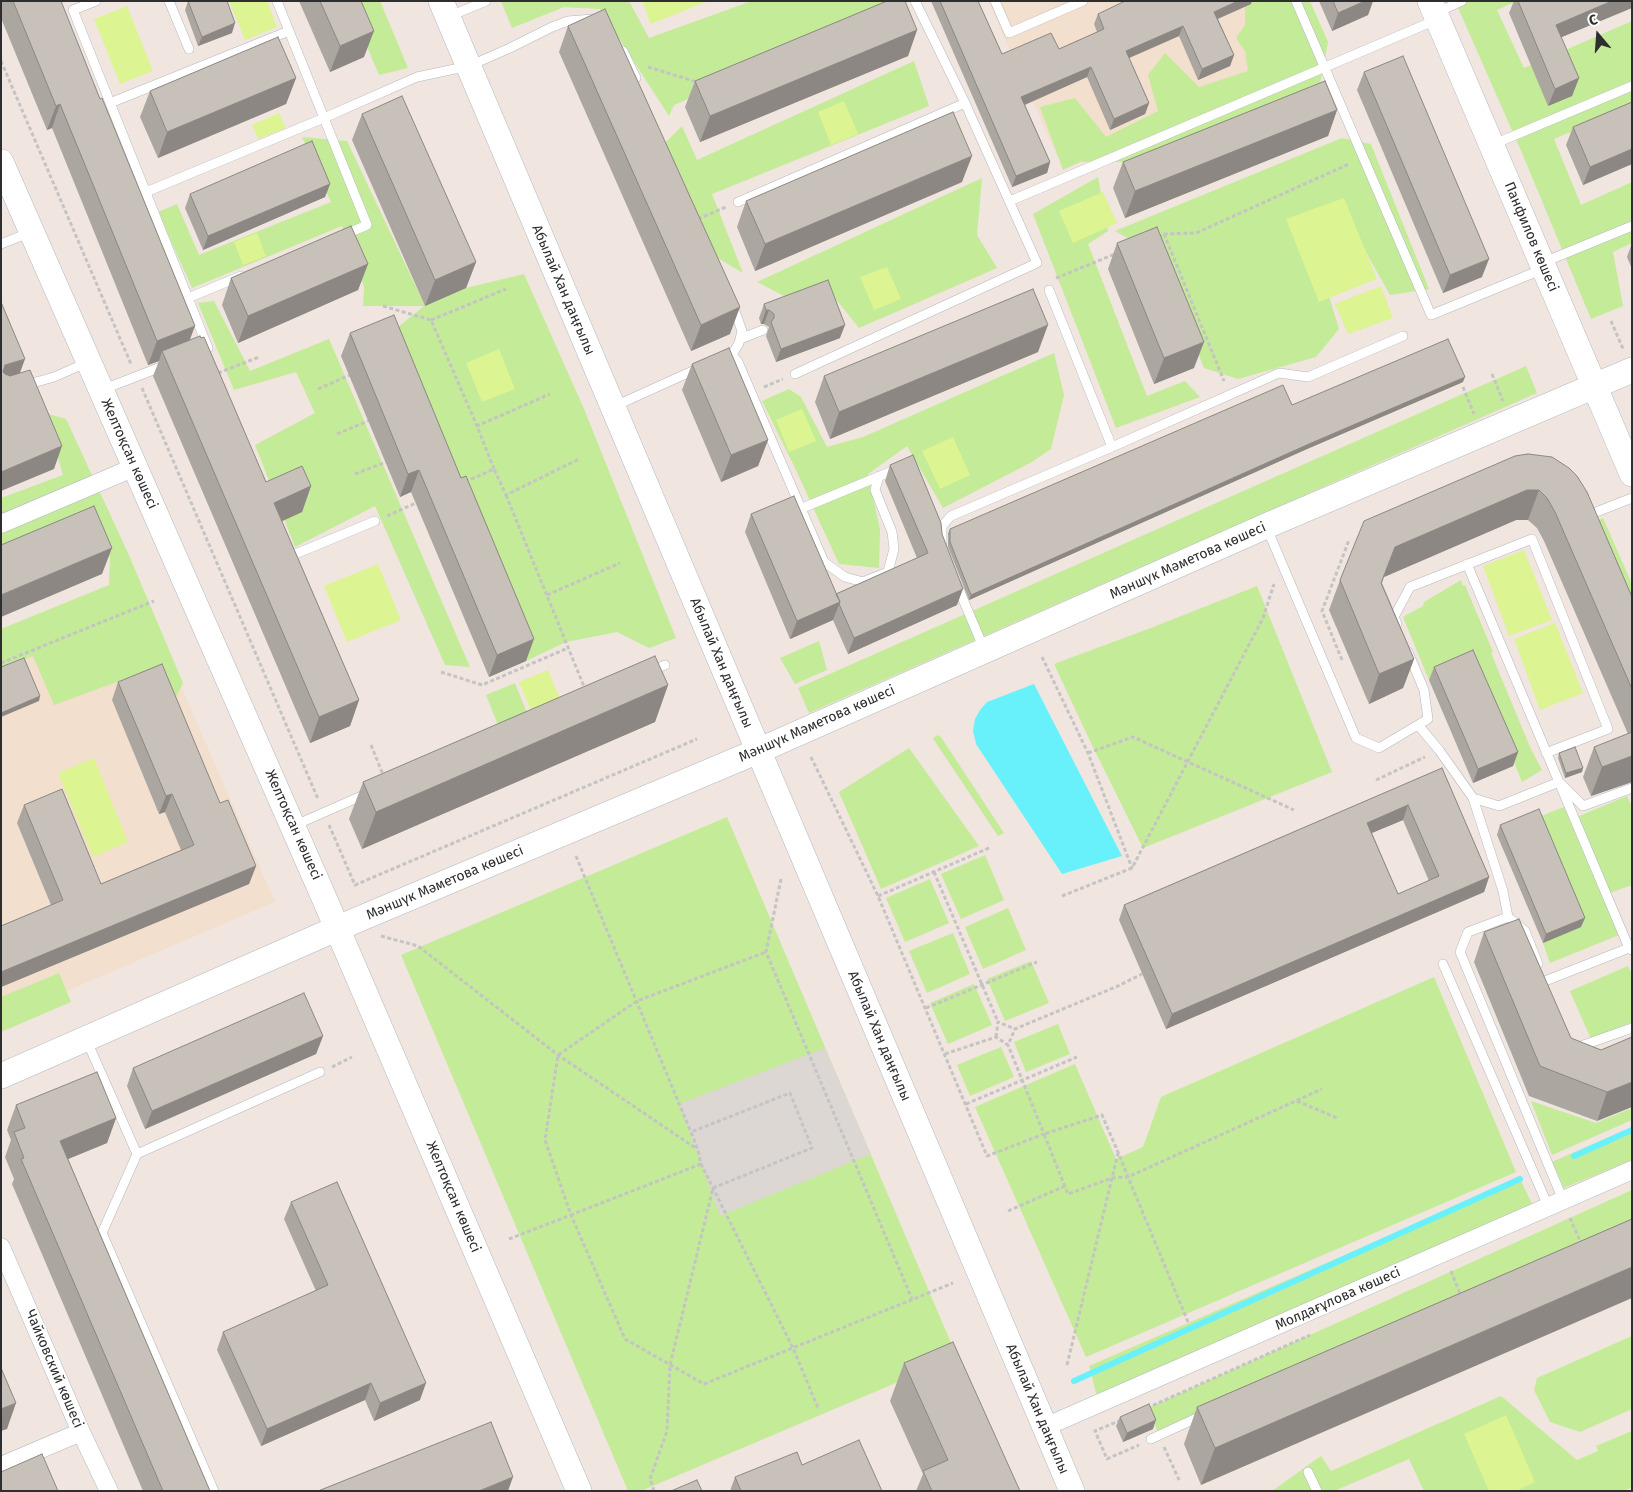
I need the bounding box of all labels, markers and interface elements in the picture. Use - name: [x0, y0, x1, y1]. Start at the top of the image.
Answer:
- north arrow: [1573, 10, 1623, 60]
- text: С: [1587, 11, 1600, 30]
- street label: Панфилов көшесі: [1500, 180, 1562, 294]
- street label: Абылай Хан даңғылы: [528, 222, 598, 358]
- street label: Желтоқсан көшесі: [97, 396, 161, 512]
- street label: Мәншүк Мәметова көшесі: [1107, 519, 1269, 603]
- street label: Абылай Хан даңғылы: [686, 595, 756, 731]
- street label: Мәншүк Мәметова көшесі: [736, 682, 898, 766]
- street label: Желтоқсан көшесі: [261, 767, 325, 883]
- street label: Мәншүк Мәметова көшесі: [364, 842, 526, 924]
- street label: Абылай Хан даңғылы: [844, 968, 914, 1104]
- street label: Желтоқсан көшесі: [422, 1139, 484, 1255]
- street label: Молдағұлова көшесі: [1273, 1264, 1403, 1334]
- street label: Чайковский көшесі: [21, 1307, 87, 1431]
- street label: Абылай Хан даңғылы: [1002, 1341, 1072, 1477]

